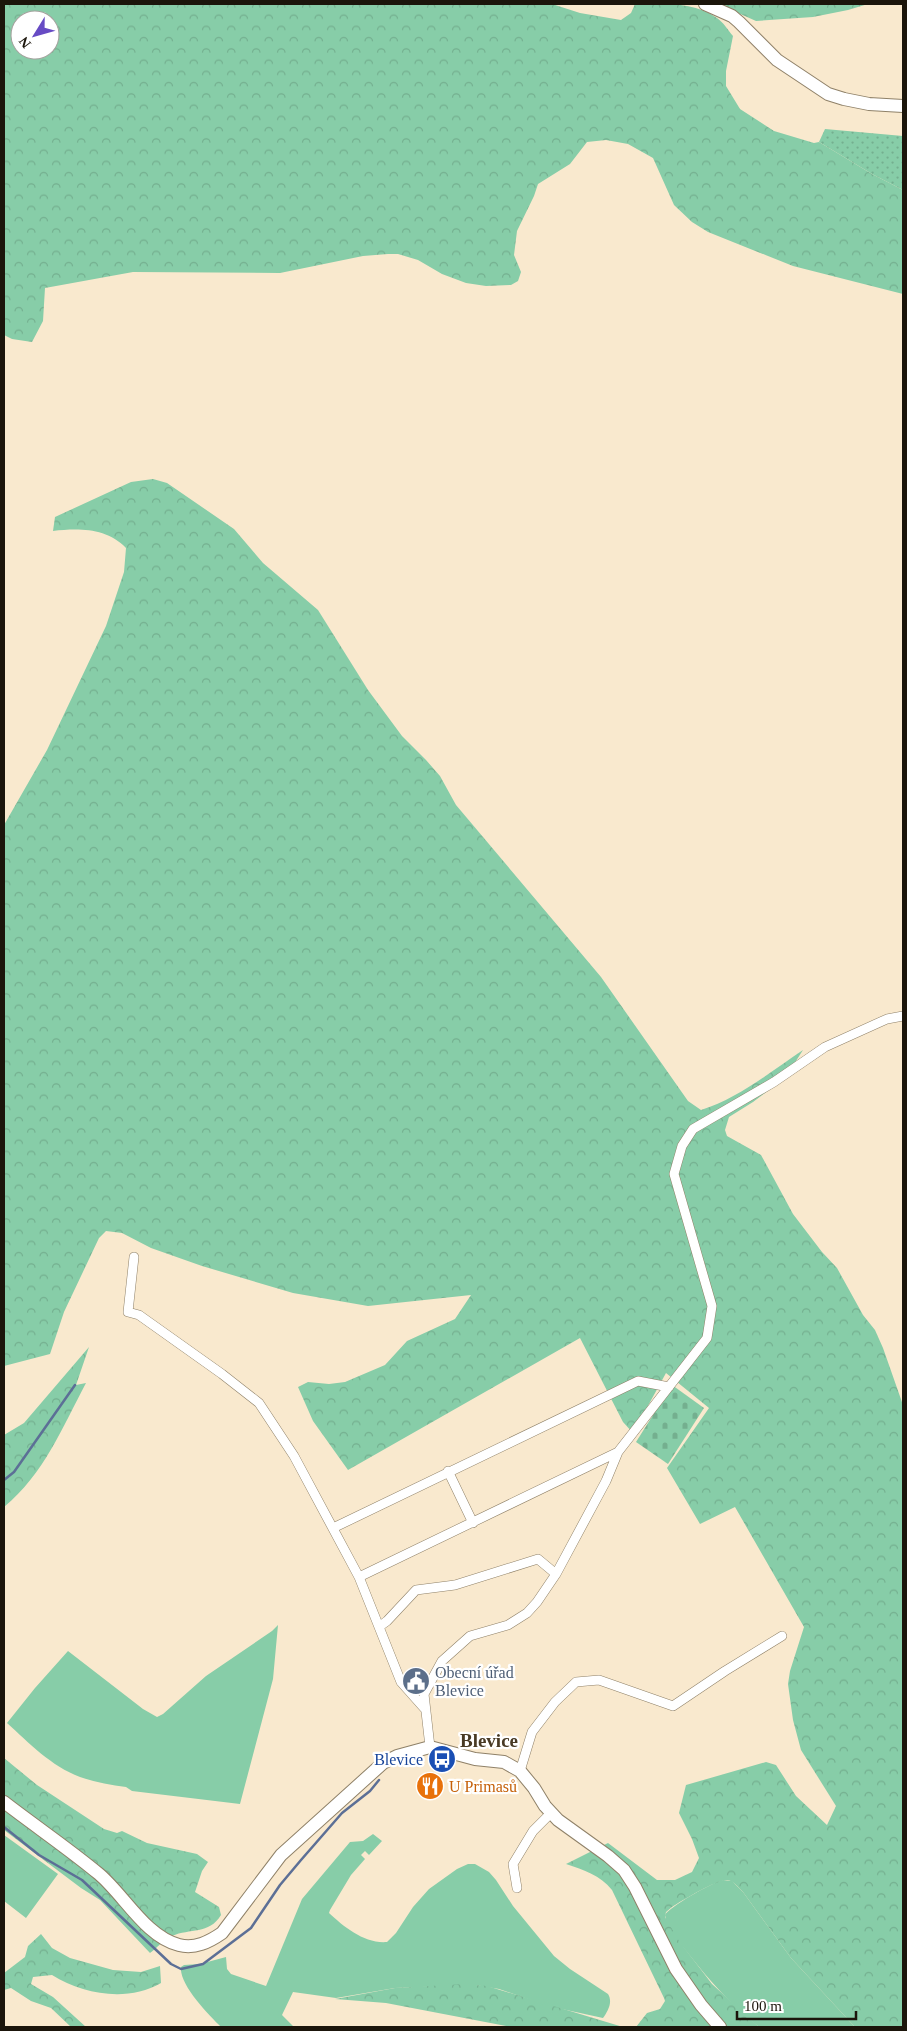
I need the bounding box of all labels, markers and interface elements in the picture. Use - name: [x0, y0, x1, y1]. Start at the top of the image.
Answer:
- north arrow: [10, 10, 60, 60]
- text: N: [16, 34, 34, 51]
- place label: Obecní úřad Blevice: [435, 1664, 514, 1699]
- public building icon: Obecní úřad Blevice: [401, 1666, 431, 1696]
- district label: Blevice: [460, 1730, 518, 1751]
- bus stop icon: Blevice: [427, 1744, 457, 1774]
- place label: Blevice: [374, 1751, 423, 1768]
- restaurant icon: U Primasů: [415, 1771, 445, 1801]
- place label: U Primasů: [449, 1778, 517, 1795]
- scale bar: [737, 1988, 856, 2020]
- text: 100 m: [744, 1998, 782, 2014]

